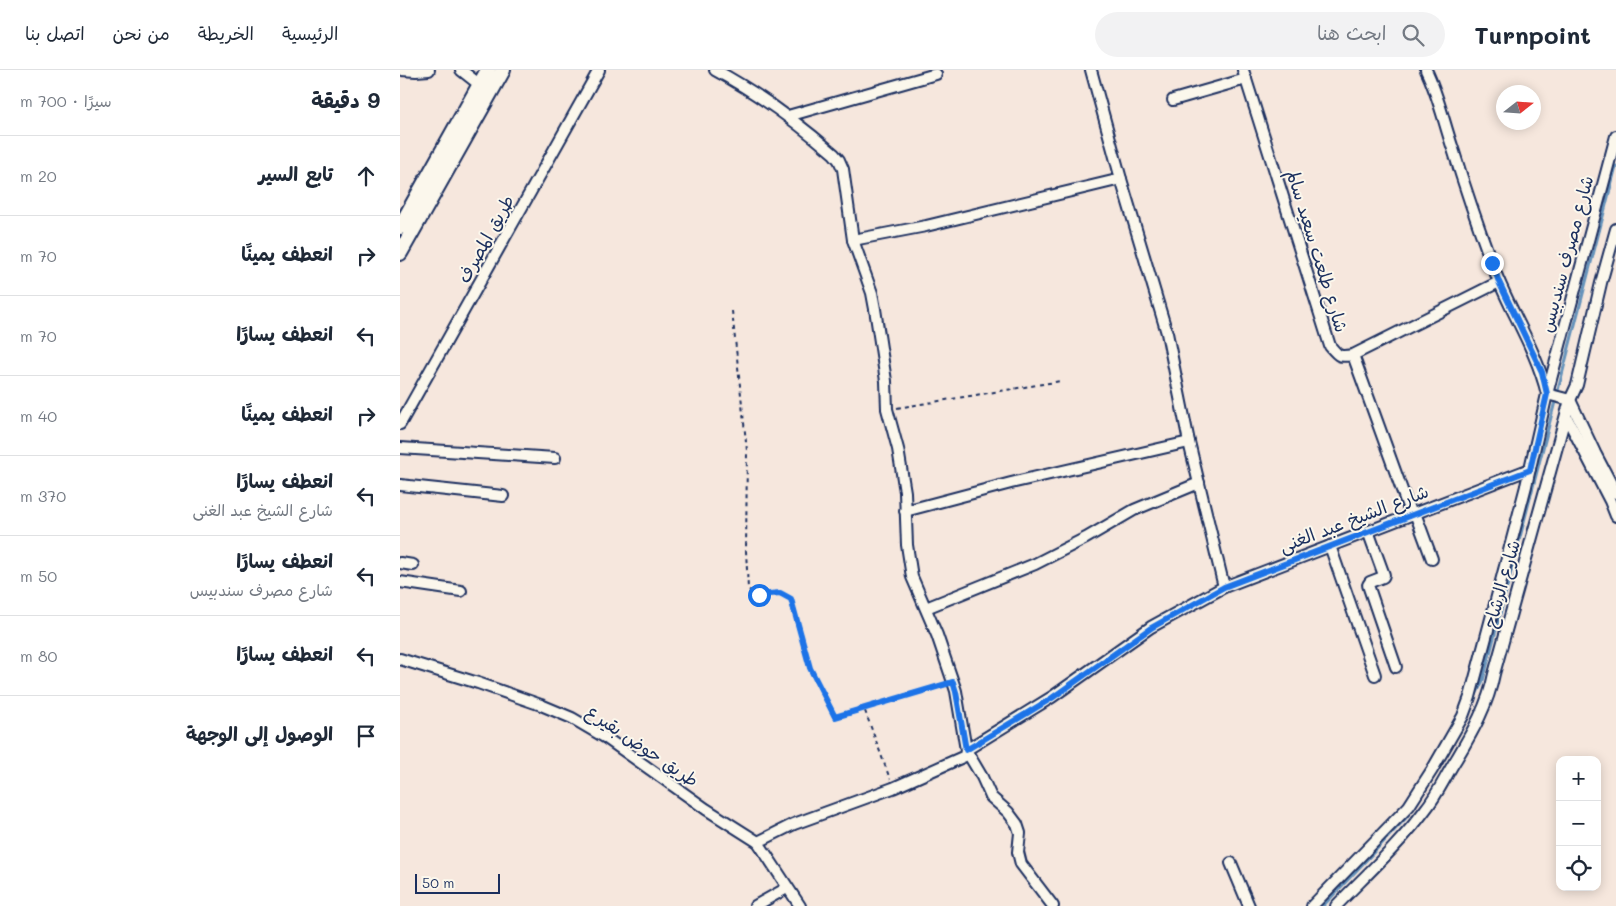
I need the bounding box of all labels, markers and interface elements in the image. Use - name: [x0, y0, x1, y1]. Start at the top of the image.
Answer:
- search box: [1095, 12, 1445, 57]
- text: Turnpoint: [1475, 19, 1591, 50]
- text: ابحث هنا: [1317, 20, 1387, 45]
- text: اتصل بنا: [25, 21, 85, 45]
- text: من نحن: [113, 21, 170, 45]
- text: الخريطة: [198, 21, 254, 45]
- text: الرئيسية: [282, 21, 338, 45]
- icon: search: [1399, 21, 1427, 49]
- north arrow: [1496, 85, 1541, 130]
- text: 9 دقيقة: [311, 86, 380, 113]
- text: سيرًا · 700 m: [20, 90, 112, 111]
- text: تابع السير: [258, 161, 333, 186]
- icon: ahead: [352, 162, 380, 190]
- text: 20 m: [20, 165, 57, 186]
- street label: شارع طلعت سعيد سالم: [1279, 166, 1354, 336]
- street label: شارع مصرف سندبيس: [1534, 173, 1599, 335]
- street label: طريق المصرف: [451, 190, 519, 287]
- text: انعطف يمينًا: [241, 241, 333, 266]
- icon: right: [352, 242, 380, 270]
- text: 70 m: [20, 245, 57, 266]
- route end: [1481, 252, 1504, 275]
- text: انعطف يسارًا: [236, 321, 333, 346]
- icon: left: [352, 322, 380, 350]
- text: 70 m: [20, 325, 57, 346]
- text: انعطف يمينًا: [241, 401, 333, 426]
- icon: right: [352, 402, 380, 430]
- text: 40 m: [20, 405, 57, 426]
- text: انعطف يسارًا: [236, 468, 333, 493]
- street label: شارع الشيخ عبد الغنى: [1275, 479, 1432, 559]
- icon: left: [352, 482, 380, 510]
- text: 370 m: [20, 485, 66, 506]
- text: شارع الشيخ عبد الغنى: [192, 499, 333, 520]
- street label: شارع الرشاح: [1477, 537, 1526, 631]
- text: انعطف يسارًا: [236, 548, 333, 573]
- icon: left: [352, 562, 380, 590]
- text: 50 m: [20, 565, 57, 586]
- text: شارع مصرف سندبيس: [190, 579, 333, 600]
- route start: [748, 584, 771, 607]
- text: انعطف يسارًا: [236, 641, 333, 666]
- icon: left: [352, 642, 380, 670]
- text: 80 m: [20, 645, 57, 666]
- street label: طريق حوض بقيرع: [581, 698, 704, 793]
- text: الوصول إلى الوجهة: [186, 721, 333, 746]
- icon: arrive: [352, 722, 380, 750]
- map controls: [1556, 756, 1601, 891]
- button: +: [1556, 756, 1601, 801]
- button: −: [1556, 801, 1601, 846]
- button: locate: [1556, 846, 1601, 891]
- scale bar: [415, 871, 500, 894]
- text: 50 m: [422, 873, 454, 892]

